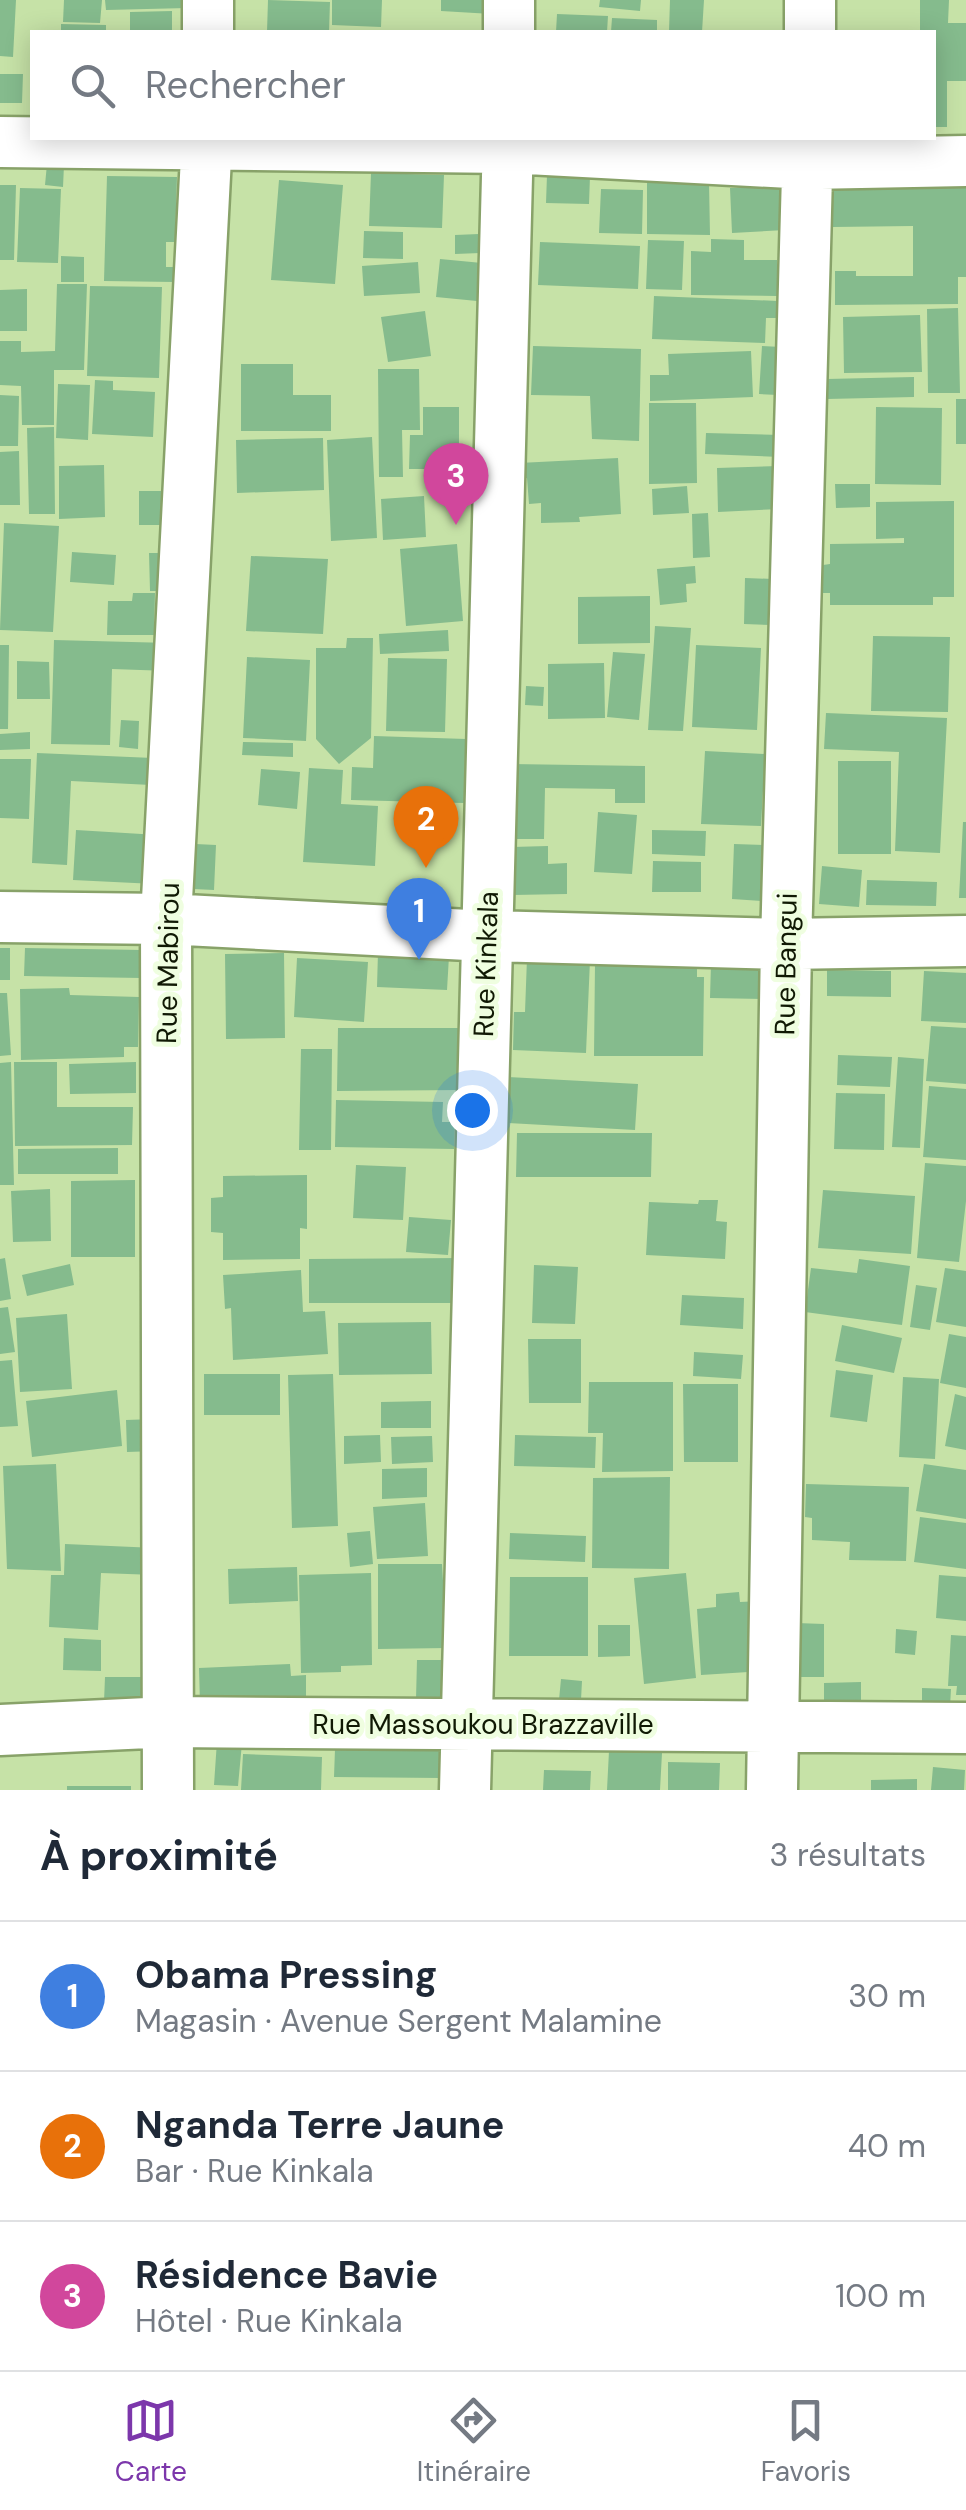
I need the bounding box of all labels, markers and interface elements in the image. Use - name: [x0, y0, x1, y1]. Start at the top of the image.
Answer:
- search box: [30, 30, 936, 140]
- icon: search: [65, 58, 120, 113]
- text: Rechercher: [145, 60, 346, 110]
- pin: 3: [424, 442, 488, 525]
- pin: 2: [394, 786, 458, 868]
- pin: 1: [386, 878, 452, 960]
- street label: Rue Mabirou: [148, 882, 188, 1044]
- street label: Rue Kinkala: [465, 890, 507, 1038]
- street label: Rue Bangui: [766, 892, 806, 1036]
- your location: [447, 1085, 498, 1136]
- street label: Rue Massoukou Brazzaville: [312, 1706, 654, 1743]
- text: À proximité: [40, 1828, 278, 1883]
- text: 3 résultats: [770, 1834, 926, 1876]
- text: Obama Pressing: [135, 1950, 437, 2000]
- text: 1: [67, 1975, 78, 2017]
- text: 30 m: [848, 1975, 926, 2017]
- text: Magasin · Avenue Sergent Malamine: [135, 2000, 662, 2042]
- text: Nganda Terre Jaune: [135, 2100, 504, 2150]
- text: 2: [63, 2125, 82, 2167]
- text: 40 m: [848, 2125, 926, 2167]
- text: Bar · Rue Kinkala: [135, 2150, 374, 2192]
- text: Résidence Bavie: [135, 2250, 438, 2300]
- text: 3: [63, 2275, 82, 2317]
- text: 100 m: [835, 2275, 926, 2317]
- text: Hôtel · Rue Kinkala: [135, 2300, 403, 2342]
- tab: Carte: [115, 2393, 187, 2490]
- tab: Itinéraire: [417, 2393, 531, 2490]
- tab: Favoris: [761, 2393, 851, 2490]

